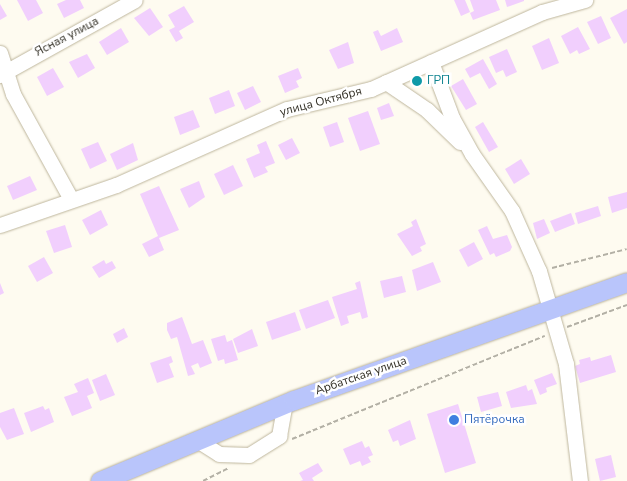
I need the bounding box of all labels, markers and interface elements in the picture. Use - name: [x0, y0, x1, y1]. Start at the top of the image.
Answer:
- street label: Ясная улица: [33, 14, 101, 60]
- place label: ГРП: [427, 74, 450, 88]
- marker: ГРП: [411, 75, 423, 87]
- street label: улица Октября: [278, 84, 364, 120]
- street label: Арбатская улица: [313, 354, 409, 398]
- place label: Пятёрочка: [464, 413, 525, 427]
- marker: Пятёрочка: [448, 414, 460, 426]

